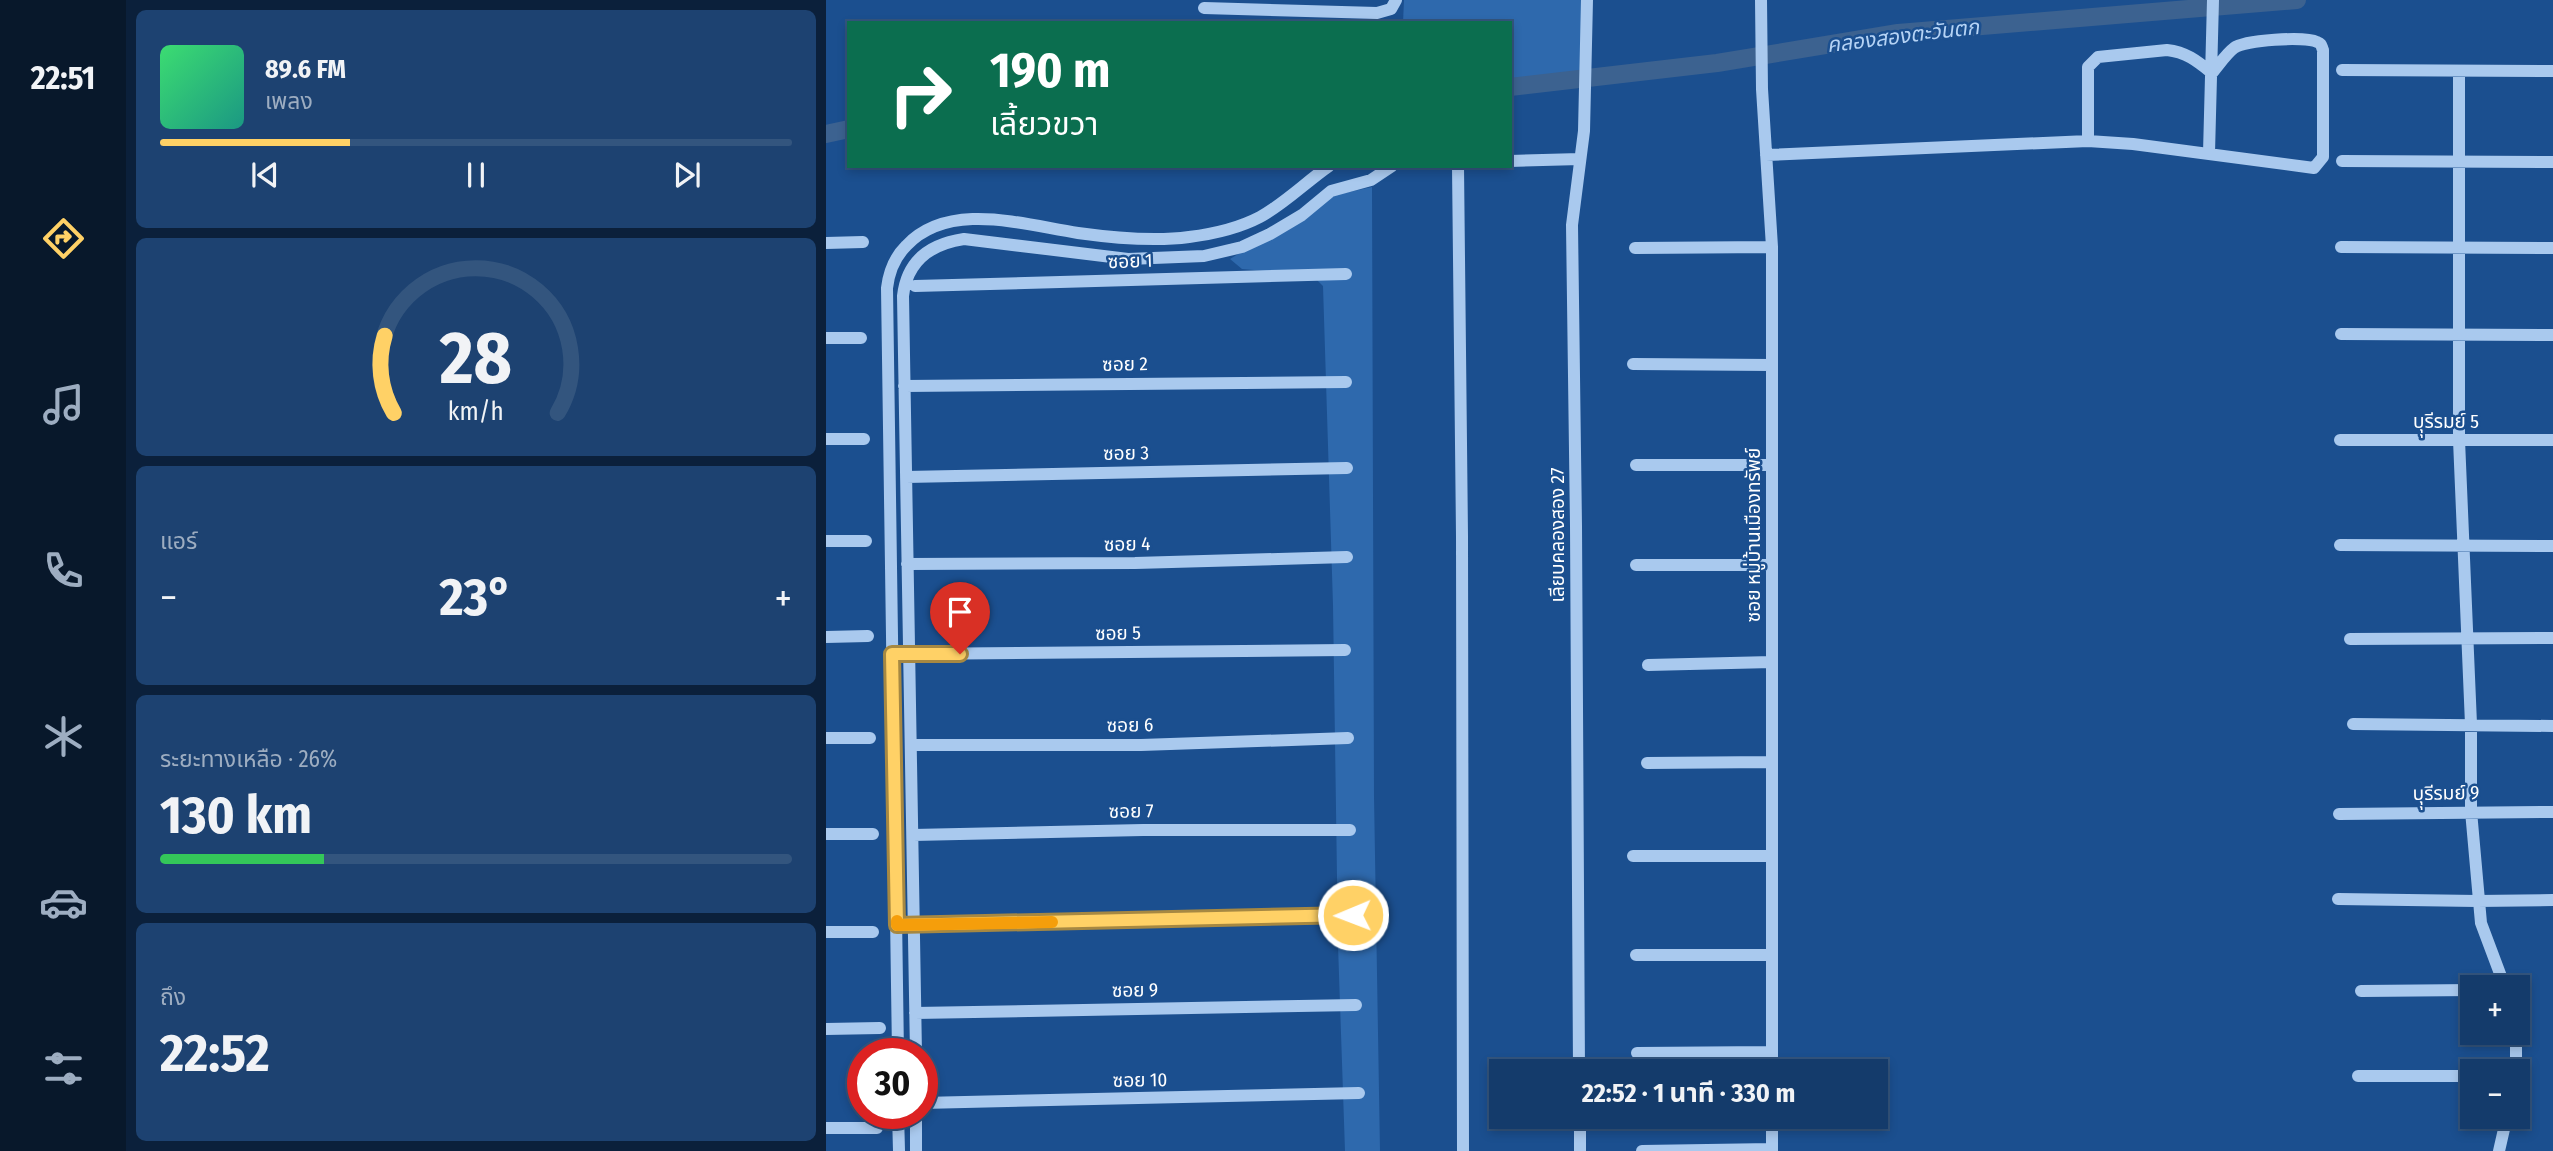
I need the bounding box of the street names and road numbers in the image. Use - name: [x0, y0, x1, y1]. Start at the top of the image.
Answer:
- street label: ซอย 1: [1107, 249, 1153, 273]
- street label: ซอย 2: [1102, 352, 1148, 376]
- street label: บุุรีรมย์ 5: [2413, 410, 2479, 438]
- street label: ซอย 3: [1103, 441, 1149, 465]
- street label: ซอย หมู่บ้านเมืองทรัพย์: [1742, 448, 1766, 622]
- street label: เลียบคลองสอง 27: [1546, 467, 1569, 603]
- street label: ซอย 4: [1104, 532, 1150, 556]
- street label: ซอย 5: [1095, 621, 1141, 645]
- street label: ซอย 6: [1106, 713, 1154, 737]
- street label: บุุรีรมย์ 9: [2412, 781, 2480, 810]
- street label: ซอย 7: [1108, 799, 1154, 823]
- street label: ซอย 9: [1112, 978, 1158, 1002]
- street label: ซอย 10: [1113, 1068, 1167, 1092]

